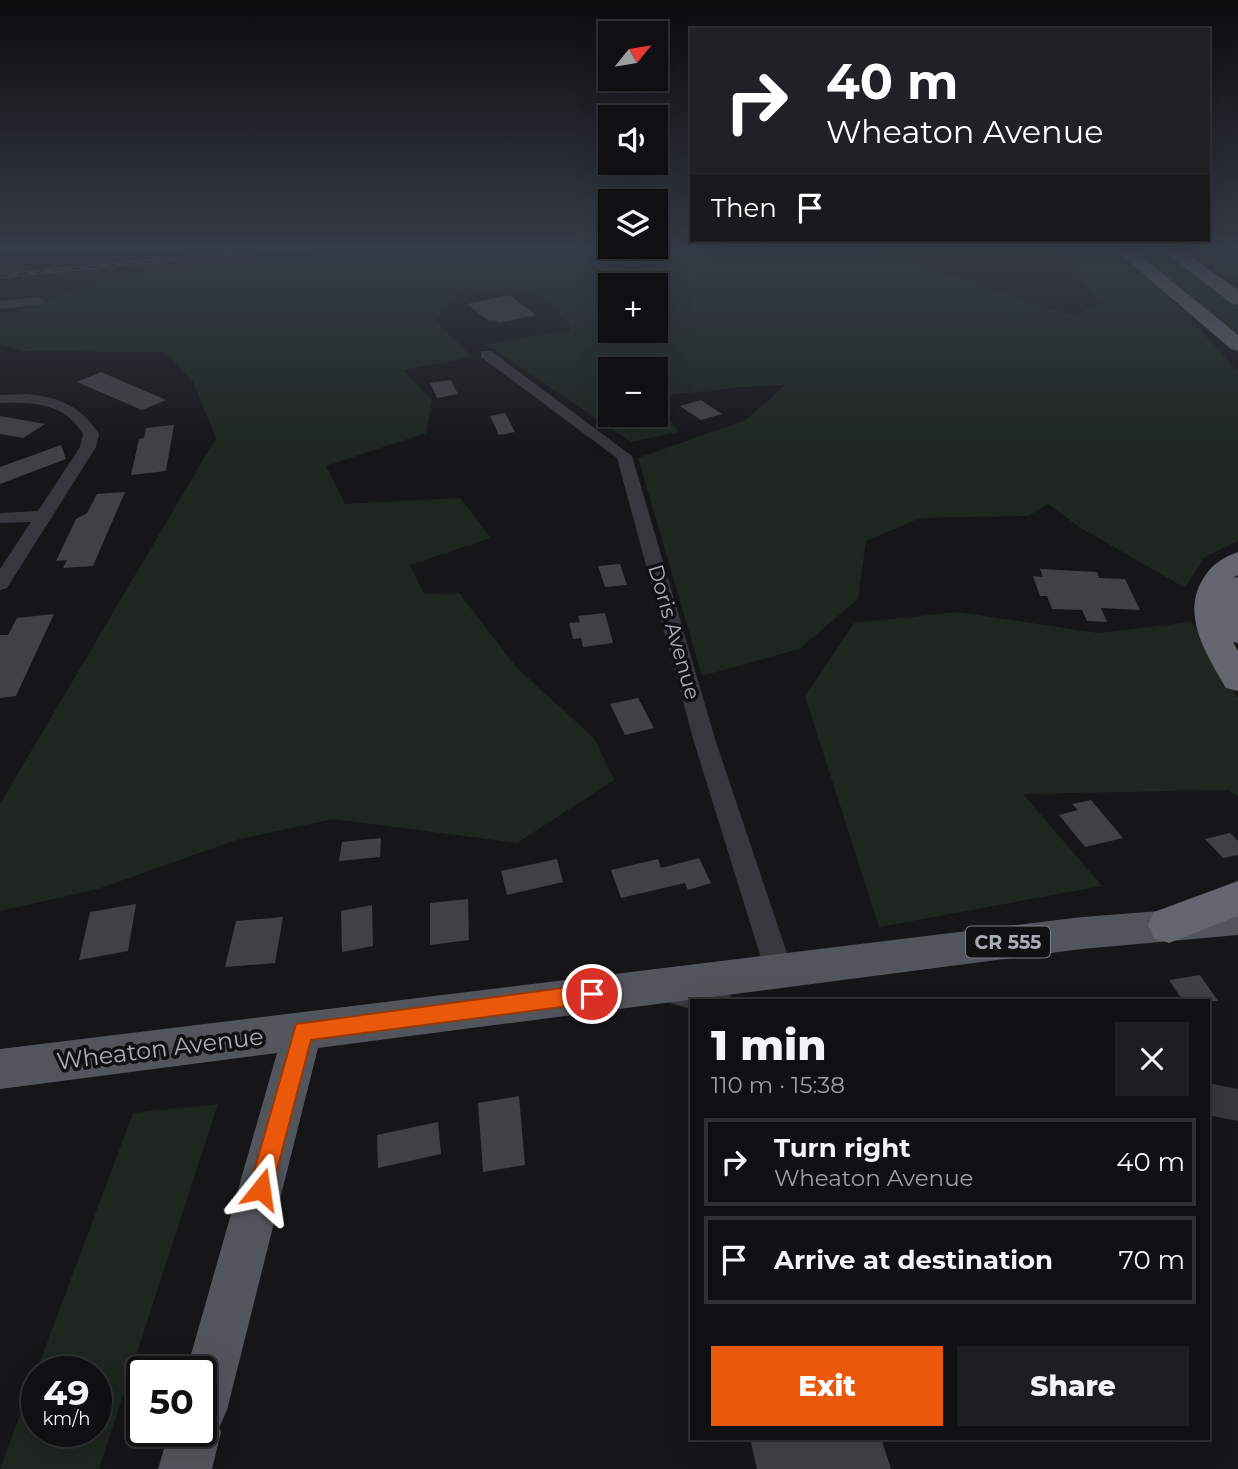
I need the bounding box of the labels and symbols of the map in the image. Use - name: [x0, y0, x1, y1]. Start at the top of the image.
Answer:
- north arrow: [598, 21, 668, 91]
- street label: Doris Avenue: [643, 561, 706, 702]
- road number: CR 555: [966, 926, 1050, 958]
- pin: [562, 964, 622, 1024]
- street label: Wheaton Avenue: [55, 1021, 265, 1076]
- position arrow: [224, 1152, 298, 1226]
- speed limit sign: 50: [126, 1356, 217, 1447]

